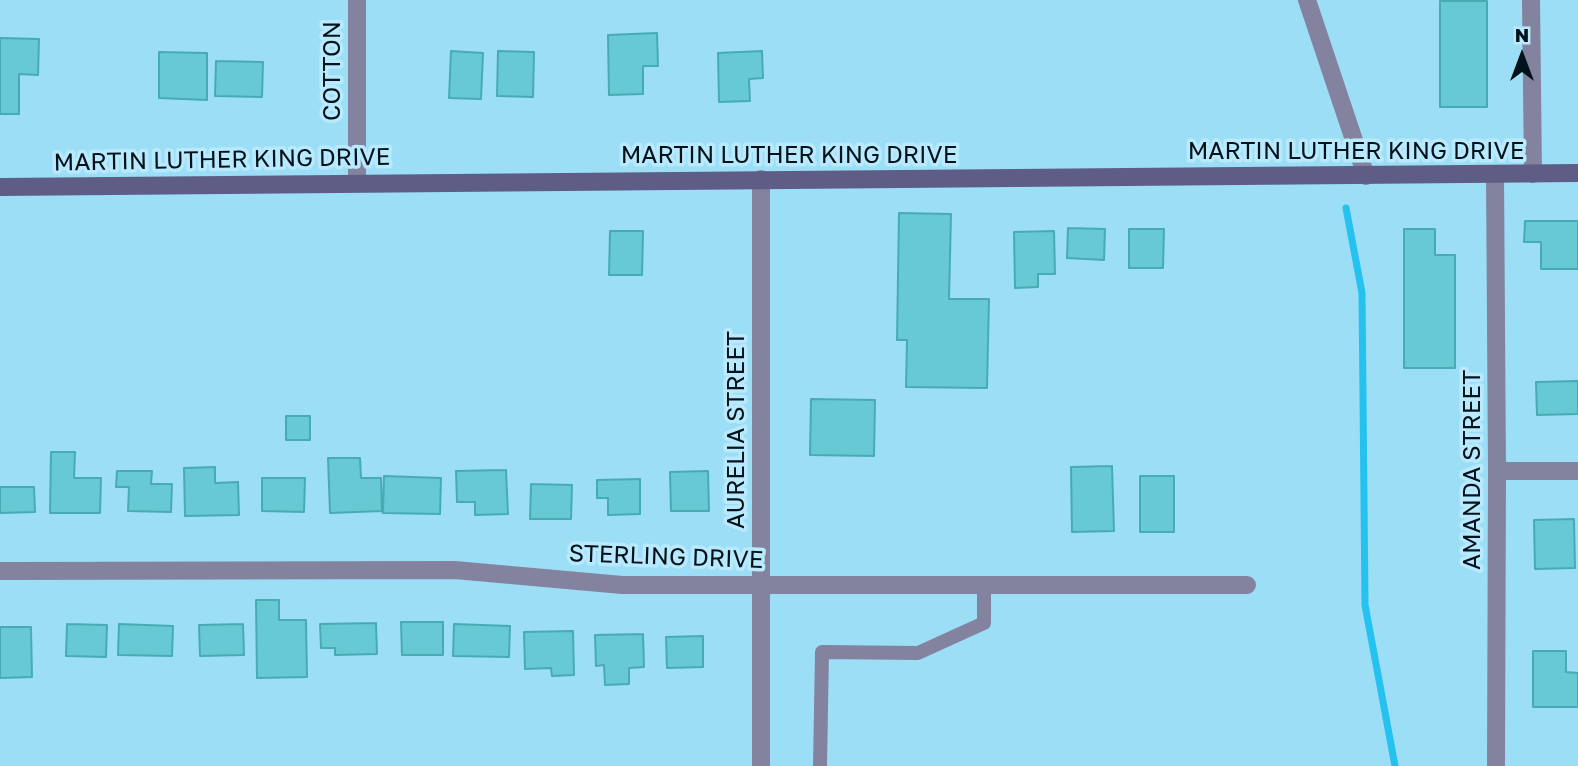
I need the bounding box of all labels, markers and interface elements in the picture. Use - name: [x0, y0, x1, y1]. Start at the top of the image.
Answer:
- street label: COTTON: [318, 21, 346, 121]
- north arrow: [1487, 21, 1557, 91]
- text: N: [1515, 23, 1529, 46]
- street label: MARTIN LUTHER KING DRIVE: [1188, 137, 1524, 165]
- street label: MARTIN LUTHER KING DRIVE: [621, 141, 957, 169]
- street label: MARTIN LUTHER KING DRIVE: [53, 143, 391, 177]
- street label: AURELIA STREET: [722, 331, 750, 529]
- street label: AMANDA STREET: [1458, 370, 1486, 570]
- street label: STERLING DRIVE: [568, 539, 764, 575]

